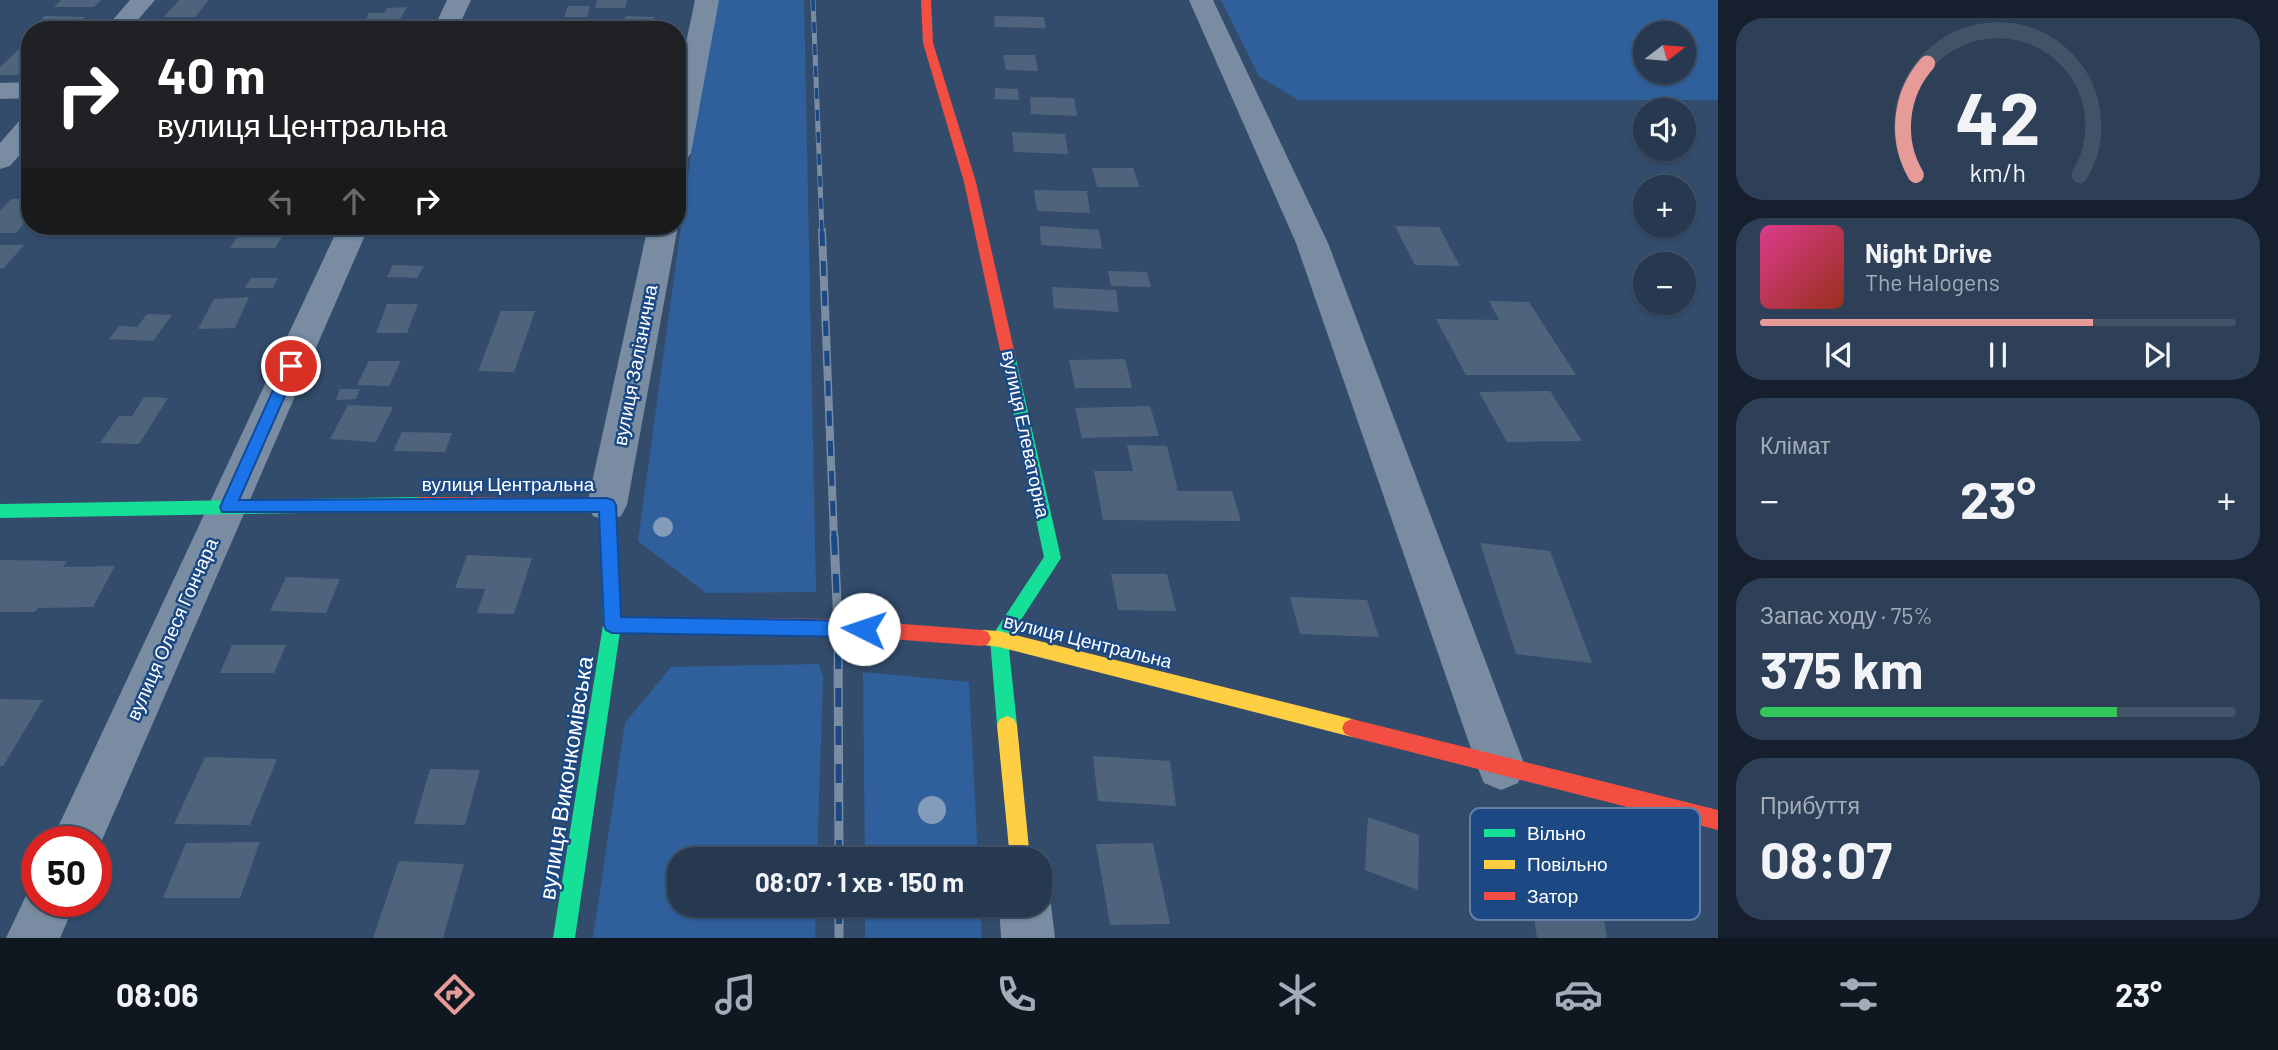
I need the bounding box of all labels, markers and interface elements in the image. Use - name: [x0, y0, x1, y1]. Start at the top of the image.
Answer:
- north arrow: [1633, 21, 1696, 84]
- map controls: [1633, 21, 1696, 315]
- text: 40 m: [157, 45, 265, 104]
- icon: right: [42, 49, 133, 140]
- text: 42: [1956, 72, 2040, 160]
- button: sound: [1633, 98, 1696, 161]
- text: вулиця Центральна: [157, 105, 447, 143]
- text: km/h: [1970, 157, 2026, 187]
- button: +: [1633, 175, 1696, 238]
- icon: left: [262, 182, 300, 220]
- icon: ahead: [335, 182, 373, 220]
- icon: right: [408, 182, 446, 220]
- text: Night Drive: [1865, 237, 1992, 268]
- button: −: [1633, 252, 1696, 315]
- text: The Halogens: [1865, 268, 2000, 296]
- street label: вулиця Залізнична: [608, 282, 661, 447]
- pin: [261, 336, 321, 396]
- icon: previous: [1820, 336, 1858, 374]
- icon: pause: [1979, 336, 2017, 374]
- icon: next: [2138, 336, 2176, 374]
- icon: arrive: [272, 347, 310, 385]
- street label: вулиця Елеваторна: [998, 348, 1056, 520]
- text: Клімат: [1760, 431, 1831, 459]
- text: 23°: [1960, 467, 2036, 529]
- street label: вулиця Центральна: [422, 472, 595, 495]
- text: −: [1760, 476, 1779, 522]
- text: +: [2217, 476, 2236, 522]
- street label: вулиця Олеся Гончара: [121, 534, 222, 723]
- position arrow: [827, 592, 901, 666]
- text: Запас ходу · 75%: [1760, 601, 1933, 629]
- street label: вулиця Центральна: [1002, 608, 1175, 673]
- text: 375 km: [1760, 637, 1923, 699]
- street label: вулиця Виконкомівська: [532, 654, 598, 902]
- text: Прибуття: [1760, 791, 1860, 819]
- legend: [1470, 808, 1700, 920]
- text: Вільно: [1527, 821, 1586, 844]
- speed limit sign: 50: [21, 826, 112, 917]
- text: 08:07: [1760, 827, 1892, 889]
- text: Повільно: [1527, 852, 1608, 875]
- text: 08:07 · 1 хв · 150 m: [755, 866, 964, 897]
- text: Затор: [1527, 884, 1578, 907]
- icon: directions: [430, 970, 479, 1019]
- icon: music: [711, 970, 760, 1019]
- icon: phone: [992, 970, 1041, 1019]
- icon: climate: [1273, 970, 1322, 1019]
- icon: car: [1554, 970, 1603, 1019]
- icon: filters: [1834, 970, 1883, 1019]
- text: 08:06: [116, 975, 199, 1013]
- text: 23°: [2115, 975, 2162, 1013]

